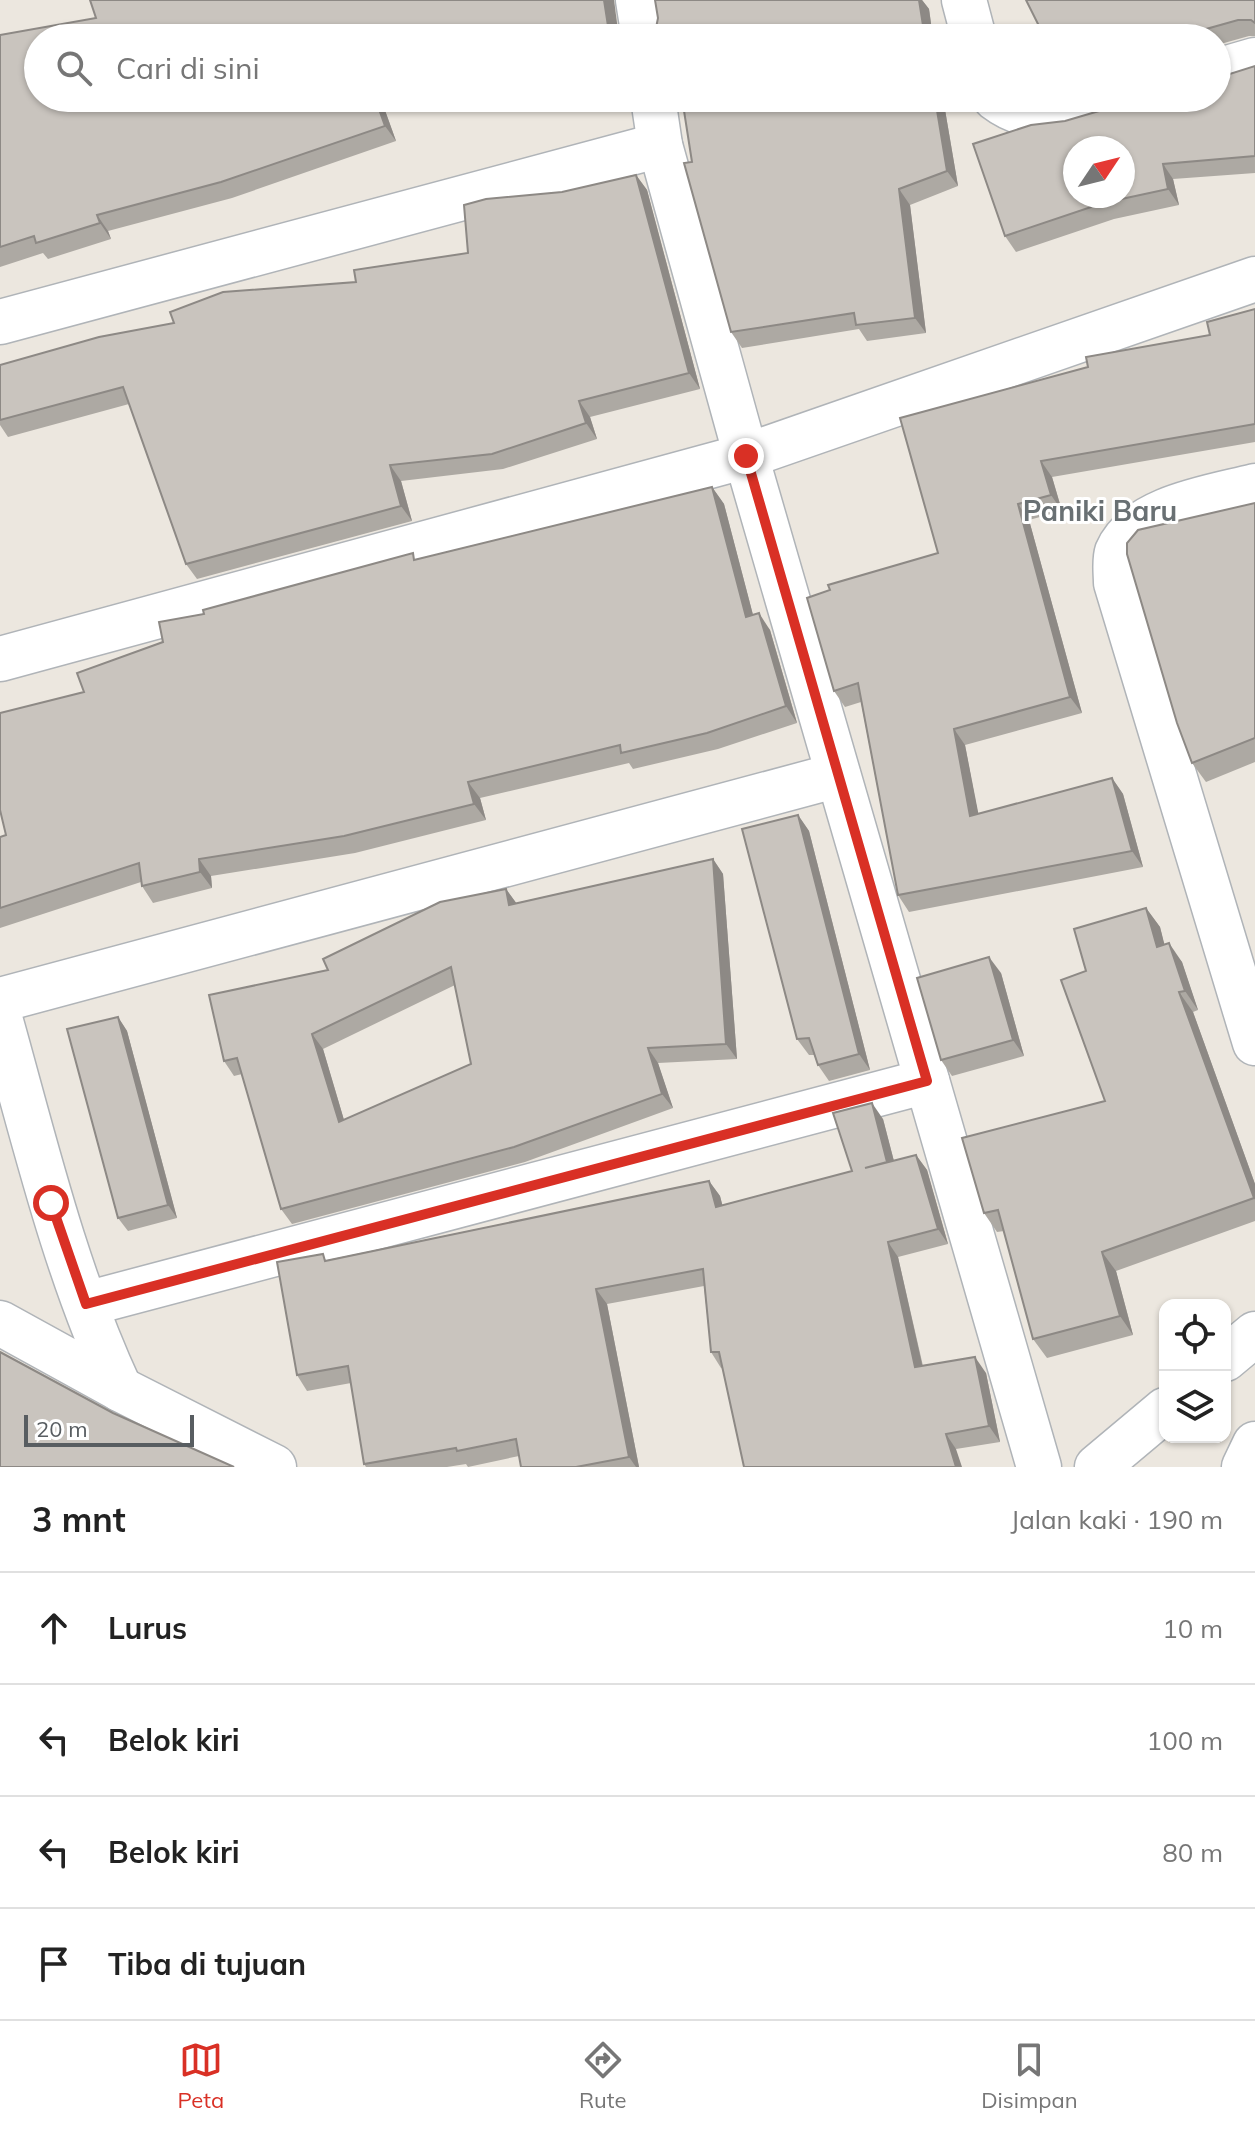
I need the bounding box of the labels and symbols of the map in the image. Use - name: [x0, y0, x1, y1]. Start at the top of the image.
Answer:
- north arrow: [1063, 136, 1135, 208]
- route end: [728, 438, 764, 474]
- district label: Paniki Baru: [1023, 493, 1177, 528]
- route start: [33, 1185, 69, 1221]
- scale bar: [24, 1411, 194, 1447]

